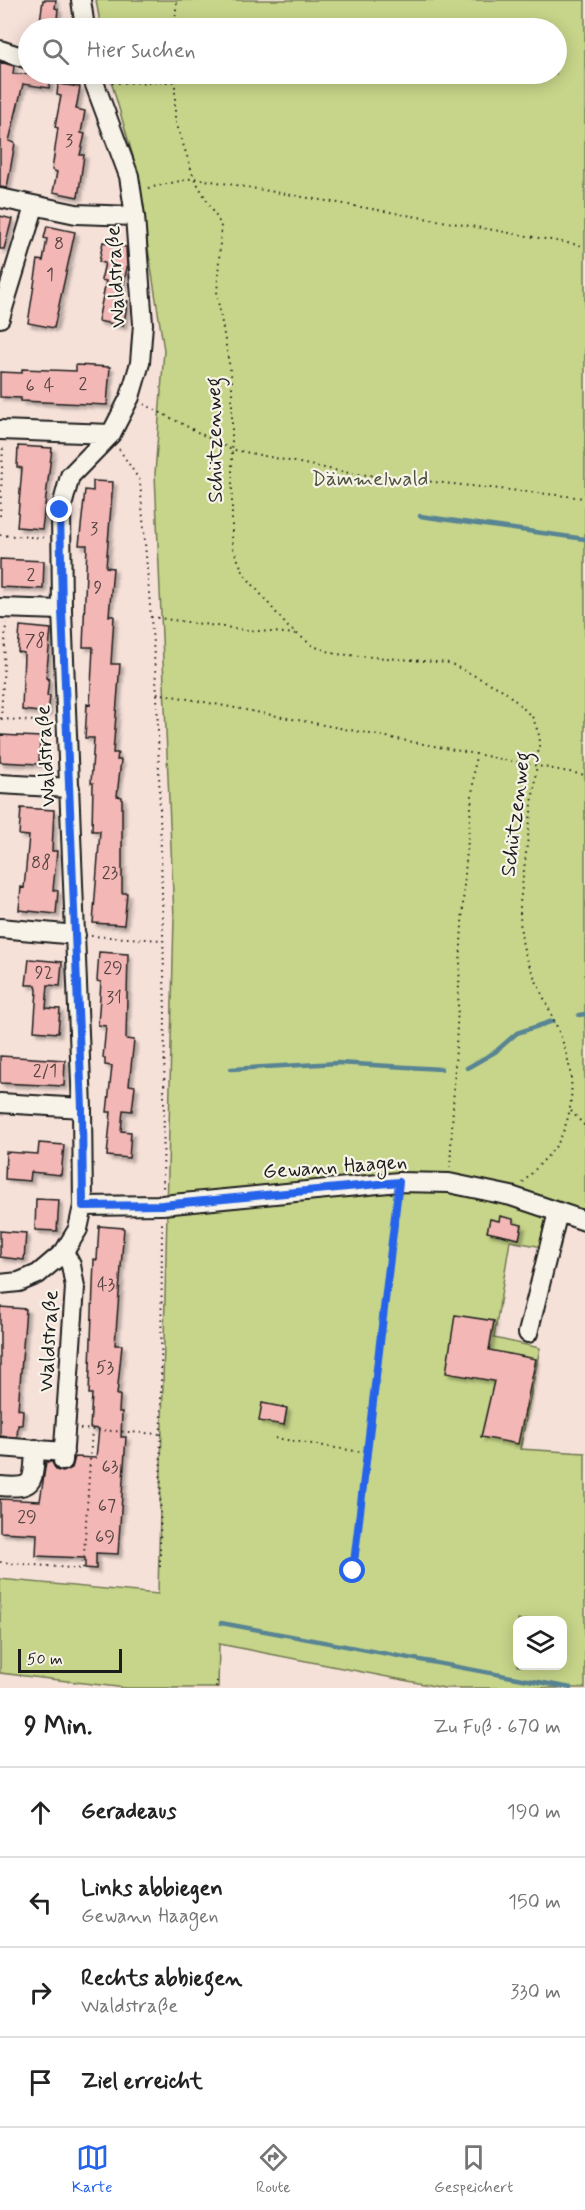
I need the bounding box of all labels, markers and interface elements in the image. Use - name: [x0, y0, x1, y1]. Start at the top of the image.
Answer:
- search box: [18, 18, 567, 84]
- icon: search: [39, 35, 72, 68]
- text: Hier suchen: [87, 37, 196, 65]
- house number: 3: [65, 129, 73, 153]
- street label: Waldstraße: [99, 225, 133, 329]
- house number: 8: [54, 232, 64, 256]
- house number: 1: [46, 263, 54, 287]
- house number: 2: [79, 372, 88, 396]
- house number: 6: [25, 374, 35, 398]
- house number: 4: [44, 374, 54, 398]
- street label: Schützenweg: [200, 377, 232, 503]
- park label: Dämmelwald: [312, 465, 429, 493]
- route end: [46, 496, 72, 522]
- house number: 3: [90, 517, 98, 541]
- house number: 2: [27, 563, 36, 587]
- house number: 9: [94, 576, 103, 600]
- house number: 78: [25, 629, 45, 653]
- street label: Waldstraße: [29, 704, 63, 808]
- street label: Schützenweg: [494, 750, 540, 878]
- house number: 88: [31, 851, 51, 875]
- house number: 23: [102, 861, 119, 885]
- house number: 29: [103, 956, 123, 980]
- house number: 92: [35, 961, 53, 985]
- house number: 31: [106, 986, 122, 1010]
- house number: 2/1: [33, 1059, 57, 1083]
- street label: Gewann Haagen: [262, 1148, 408, 1187]
- house number: 43: [97, 1273, 115, 1297]
- street label: Waldstraße: [32, 1289, 66, 1393]
- house number: 53: [96, 1356, 115, 1380]
- house number: 63: [102, 1455, 119, 1479]
- house number: 67: [98, 1494, 116, 1518]
- house number: 29: [17, 1505, 37, 1529]
- house number: 69: [95, 1525, 115, 1549]
- route start: [339, 1557, 365, 1583]
- map controls: [513, 1616, 567, 1670]
- button: layers: [513, 1616, 567, 1670]
- scale bar: [18, 1646, 122, 1674]
- text: 50 m: [27, 1649, 63, 1670]
- text: 9 Min.: [24, 1710, 93, 1744]
- text: Zu Fuß · 670 m: [433, 1714, 561, 1741]
- icon: ahead: [24, 1796, 57, 1829]
- text: Geradeaus: [81, 1798, 176, 1826]
- text: 190 m: [507, 1799, 561, 1826]
- text: Links abbiegen: [81, 1875, 223, 1903]
- icon: left: [24, 1886, 57, 1919]
- text: 150 m: [508, 1889, 561, 1916]
- text: Gewann Haagen: [81, 1903, 219, 1930]
- text: Rechts abbiegen: [81, 1965, 242, 1993]
- icon: right: [24, 1976, 57, 2009]
- text: 330 m: [510, 1979, 561, 2006]
- text: Waldstraße: [81, 1993, 178, 2020]
- icon: arrive: [24, 2066, 57, 2099]
- text: Ziel erreicht: [81, 2068, 203, 2096]
- tab: Karte: [72, 2141, 113, 2198]
- tab: Route: [256, 2141, 291, 2198]
- tab: Gespeichert: [434, 2141, 513, 2198]

